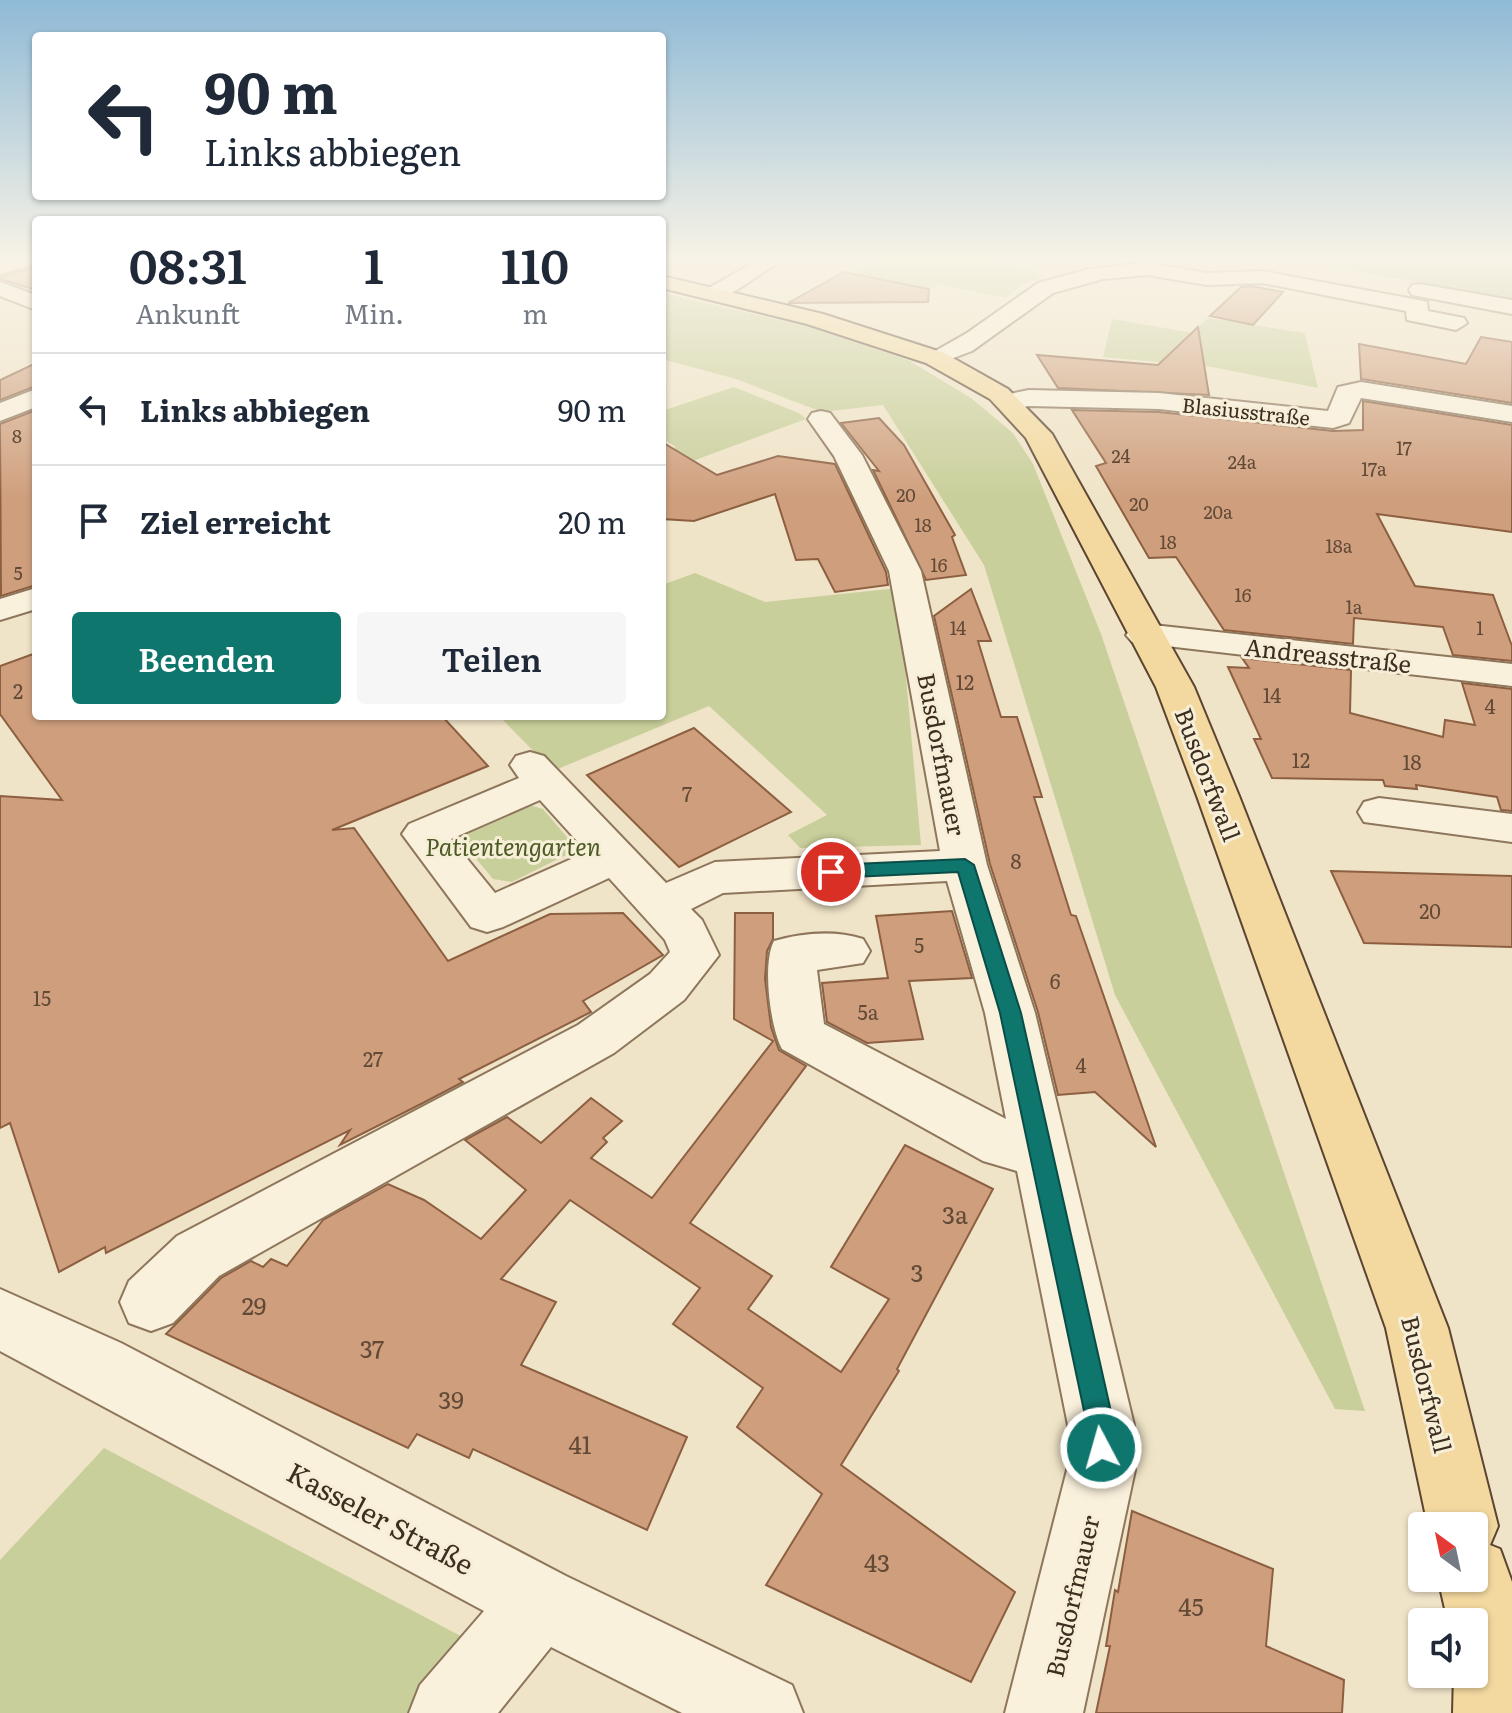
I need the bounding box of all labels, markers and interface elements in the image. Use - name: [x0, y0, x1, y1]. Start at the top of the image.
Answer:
- text: 90 m: [204, 48, 338, 131]
- icon: left: [72, 64, 176, 168]
- text: Links abbiegen: [204, 124, 461, 177]
- text: 08:31: [129, 228, 247, 299]
- text: 1: [364, 228, 384, 299]
- text: 110: [501, 228, 569, 299]
- text: Ankunft: [136, 293, 240, 332]
- text: Min.: [344, 293, 404, 332]
- text: m: [522, 293, 548, 332]
- icon: left: [72, 387, 116, 431]
- text: Links abbiegen: [140, 387, 370, 431]
- text: 90 m: [558, 387, 626, 431]
- street label: Blasiusstraße: [1181, 388, 1311, 432]
- house number: 8: [12, 422, 22, 449]
- house number: 17: [1396, 434, 1412, 461]
- house number: 24: [1111, 442, 1131, 469]
- house number: 24a: [1228, 448, 1257, 475]
- house number: 17a: [1361, 455, 1387, 482]
- house number: 20: [896, 481, 916, 508]
- house number: 20: [1129, 490, 1149, 517]
- house number: 20a: [1203, 498, 1233, 525]
- icon: arrive: [72, 499, 116, 543]
- text: Ziel erreicht: [140, 499, 331, 543]
- text: 20 m: [558, 499, 626, 543]
- house number: 18: [914, 511, 932, 538]
- house number: 18: [1159, 528, 1177, 555]
- house number: 18a: [1326, 532, 1353, 559]
- house number: 16: [931, 551, 948, 578]
- house number: 5: [13, 559, 23, 586]
- house number: 16: [1235, 581, 1252, 608]
- house number: 1a: [1345, 593, 1363, 620]
- button: Beenden: [72, 612, 341, 704]
- button: Teilen: [357, 612, 626, 704]
- house number: 14: [950, 614, 966, 641]
- house number: 1: [1476, 614, 1484, 641]
- street label: Andreasstraße: [1243, 628, 1413, 680]
- house number: 12: [956, 666, 974, 696]
- street label: Busdorfmauer: [910, 670, 976, 839]
- house number: 2: [13, 675, 23, 705]
- house number: 14: [1263, 679, 1281, 709]
- house number: 4: [1484, 690, 1496, 720]
- street label: Busdorfwall: [1168, 702, 1250, 846]
- house number: 12: [1292, 744, 1310, 774]
- house number: 18: [1402, 746, 1422, 776]
- house number: 7: [682, 778, 692, 808]
- park label: Patientengarten: [425, 828, 601, 863]
- pin: [797, 838, 865, 906]
- house number: 8: [1010, 845, 1022, 875]
- icon: arrive: [809, 850, 853, 894]
- house number: 20: [1419, 895, 1441, 925]
- house number: 5: [914, 929, 924, 959]
- house number: 6: [1050, 965, 1061, 995]
- house number: 15: [33, 982, 51, 1012]
- house number: 5a: [858, 996, 879, 1026]
- house number: 27: [363, 1043, 383, 1073]
- house number: 4: [1075, 1049, 1087, 1079]
- house number: 3a: [942, 1196, 968, 1231]
- house number: 3: [910, 1254, 924, 1289]
- house number: 29: [242, 1287, 266, 1322]
- street label: Busdorfwall: [1394, 1312, 1462, 1456]
- house number: 37: [360, 1330, 384, 1365]
- house number: 39: [438, 1381, 464, 1416]
- position arrow: [1059, 1406, 1143, 1490]
- house number: 41: [569, 1426, 592, 1461]
- street label: Kasseler Straße: [280, 1450, 482, 1584]
- street label: Busdorfmauer: [1035, 1511, 1107, 1680]
- north arrow: [1408, 1512, 1488, 1592]
- map controls: [1408, 1512, 1488, 1688]
- house number: 43: [864, 1544, 890, 1579]
- house number: 45: [1178, 1588, 1204, 1623]
- button: sound: [1408, 1608, 1488, 1688]

